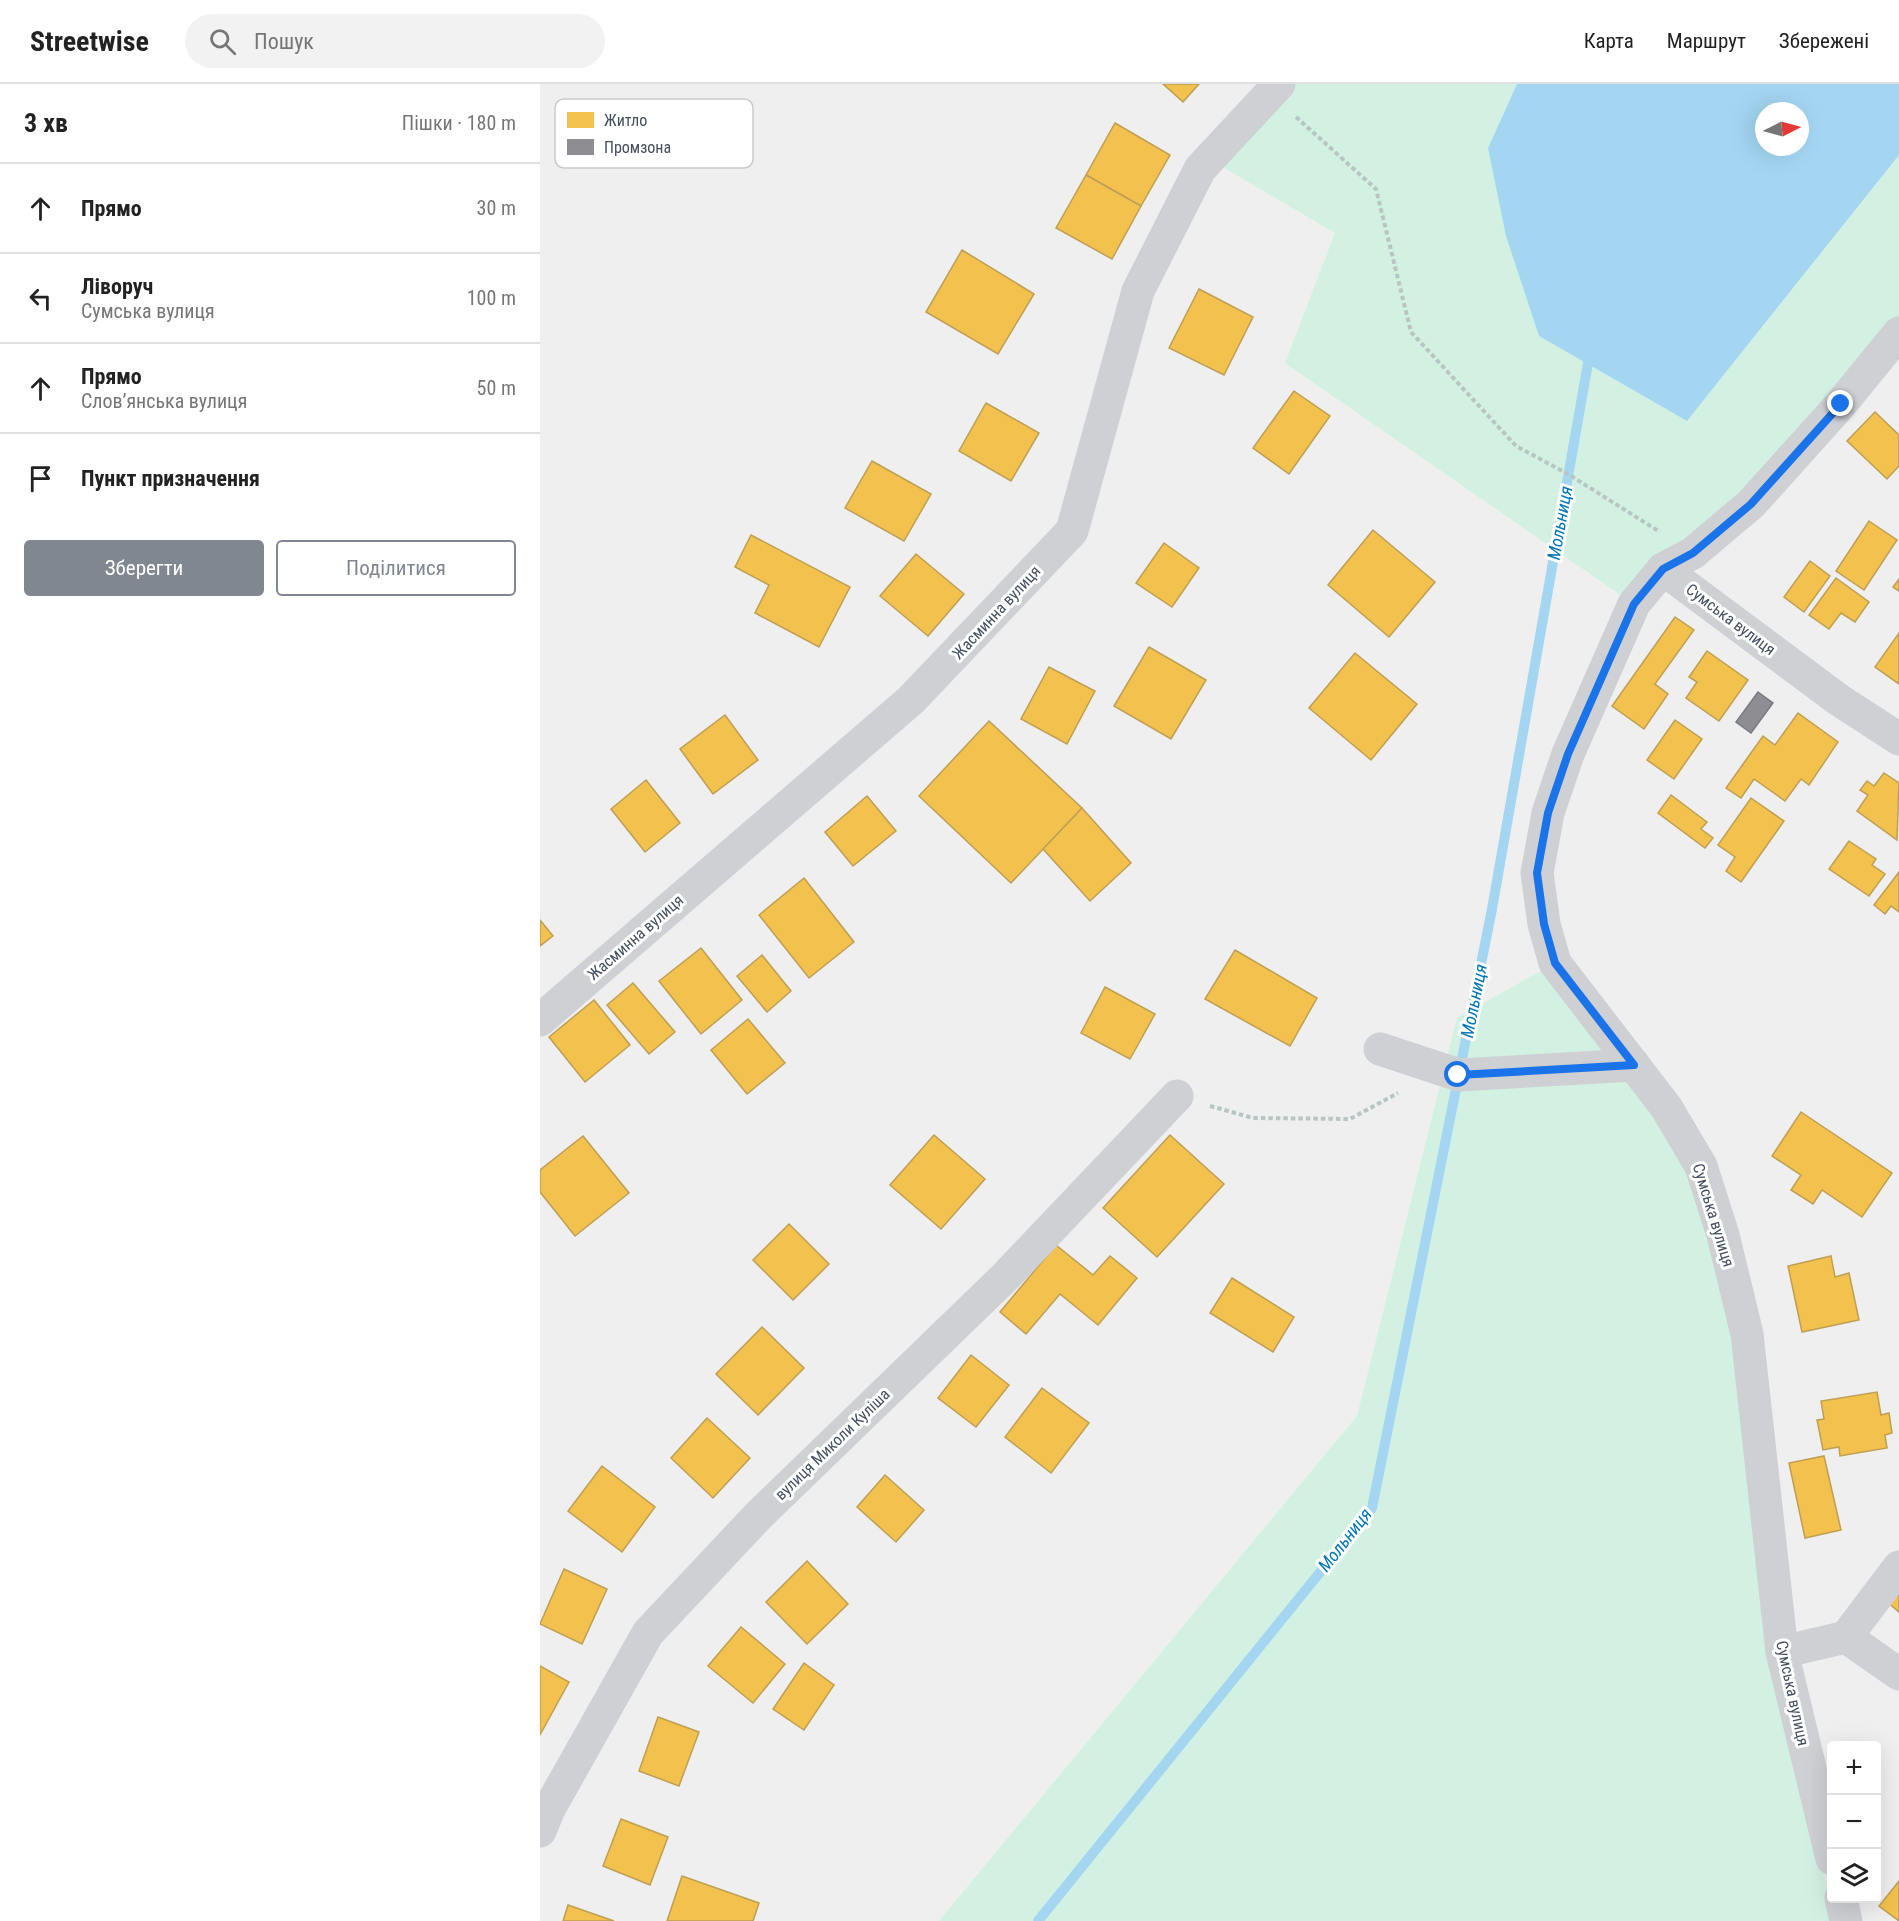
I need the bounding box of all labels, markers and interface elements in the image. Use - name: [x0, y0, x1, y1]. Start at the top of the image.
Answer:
- search box: [185, 14, 605, 68]
- text: Streetwise: [30, 25, 149, 58]
- icon: search: [206, 25, 239, 58]
- text: Пошук: [254, 29, 314, 54]
- text: Карта: [1584, 29, 1634, 53]
- text: Маршрут: [1667, 29, 1746, 53]
- text: Збережені: [1779, 29, 1869, 53]
- legend: [555, 99, 753, 168]
- north arrow: [1755, 102, 1809, 156]
- text: 3 хв: [24, 108, 68, 138]
- text: Пішки · 180 m: [402, 111, 516, 135]
- text: Житло: [604, 111, 647, 130]
- text: Промзона: [604, 138, 671, 157]
- icon: ahead: [24, 192, 57, 225]
- text: Прямо: [81, 196, 142, 221]
- text: 30 m: [477, 196, 516, 220]
- text: Ліворуч: [81, 274, 153, 299]
- icon: left: [24, 282, 57, 315]
- text: 100 m: [467, 286, 516, 310]
- text: Сумська вулиця: [81, 299, 215, 323]
- text: Прямо: [81, 364, 142, 389]
- icon: ahead: [24, 372, 57, 405]
- text: 50 m: [477, 376, 516, 400]
- text: Словʼянська вулиця: [81, 389, 247, 413]
- route end: [1827, 390, 1853, 416]
- icon: arrive: [24, 462, 57, 495]
- text: Пункт призначення: [81, 466, 260, 491]
- water label: Мольниця: [1543, 484, 1576, 561]
- button: Зберегти: [24, 540, 264, 596]
- button: Поділитися: [276, 540, 516, 596]
- street label: Жасминна вулиця: [948, 562, 1044, 663]
- street label: Сумська вулиця: [1682, 580, 1779, 659]
- street label: Жасминна вулиця: [584, 891, 687, 984]
- water label: Мольниця: [1456, 962, 1491, 1040]
- route start: [1444, 1061, 1470, 1087]
- street label: Сумська вулиця: [1689, 1161, 1738, 1269]
- street label: вулиця Миколи Куліша: [771, 1385, 894, 1504]
- water label: Мольниця: [1313, 1504, 1376, 1576]
- street label: Сумська вулиця: [1772, 1639, 1813, 1747]
- map controls: [1827, 1741, 1881, 1903]
- button: +: [1827, 1741, 1881, 1795]
- button: −: [1827, 1795, 1881, 1849]
- button: layers: [1827, 1849, 1881, 1903]

